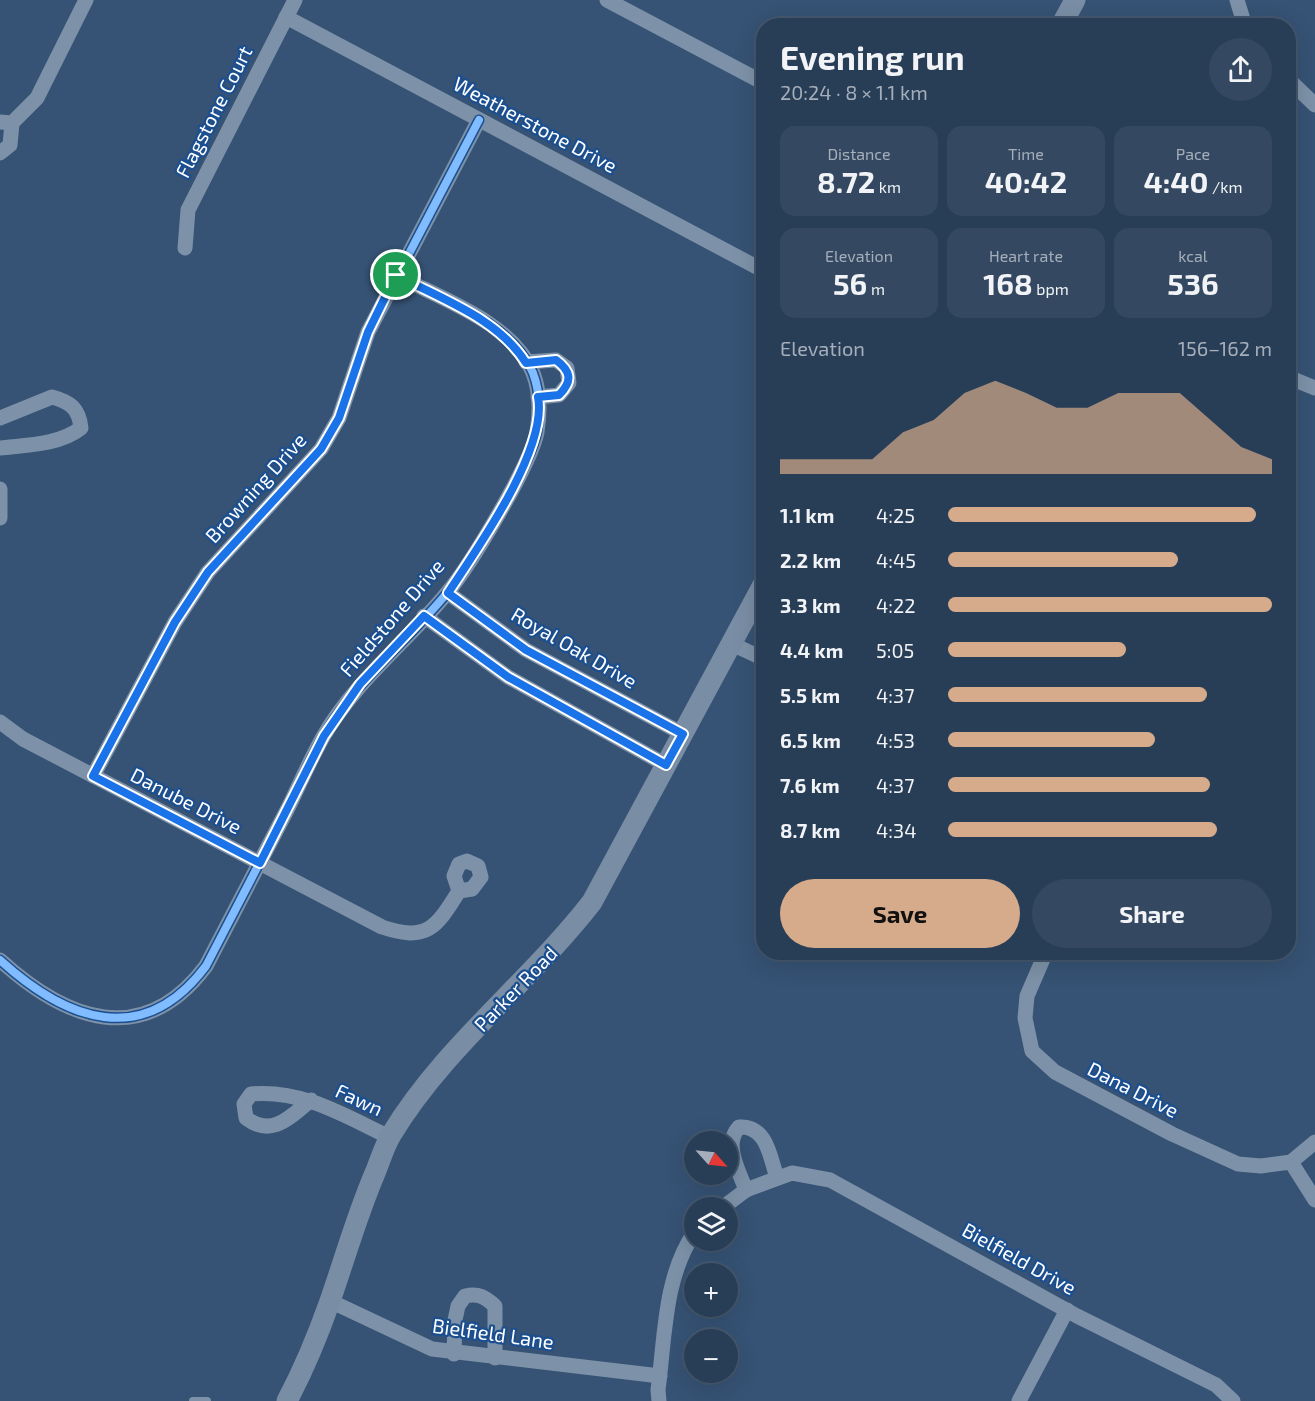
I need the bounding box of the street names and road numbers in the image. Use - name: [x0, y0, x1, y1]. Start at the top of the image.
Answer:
- street label: Flagstone Court: [170, 41, 257, 181]
- street label: Weatherstone Drive: [450, 71, 621, 177]
- street label: Browning Drive: [200, 428, 311, 547]
- street label: Fieldstone Drive: [334, 554, 449, 681]
- street label: Royal Oak Drive: [507, 601, 642, 693]
- street label: Danube Drive: [127, 762, 246, 838]
- street label: Parker Road: [469, 941, 562, 1036]
- street label: Dana Drive: [1084, 1056, 1183, 1122]
- street label: Fawn: [332, 1078, 387, 1120]
- street label: Bielfield Drive: [958, 1217, 1080, 1299]
- street label: Bielfield Lane: [431, 1313, 555, 1353]

